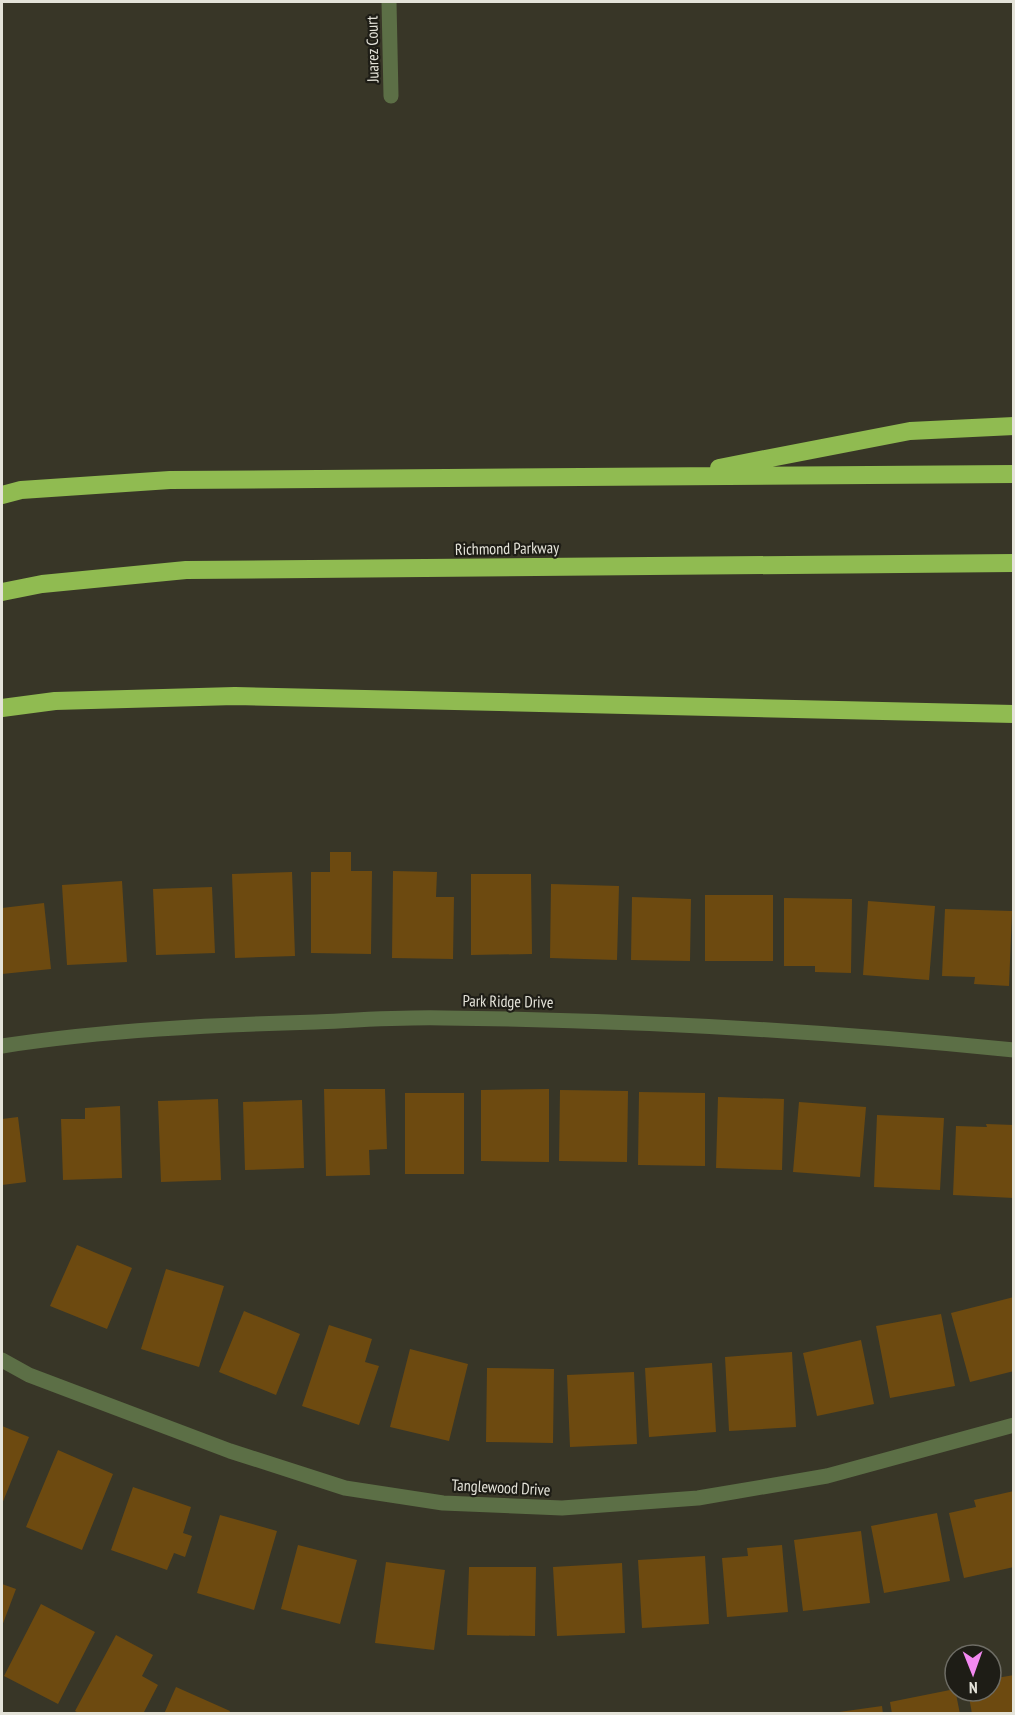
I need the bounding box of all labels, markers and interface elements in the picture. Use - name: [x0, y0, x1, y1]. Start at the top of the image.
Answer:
- street label: Juarez Court: [361, 15, 383, 84]
- street label: Richmond Parkway: [455, 537, 559, 559]
- street label: Park Ridge Drive: [462, 990, 554, 1012]
- street label: Tanglewood Drive: [451, 1474, 551, 1500]
- north arrow: [943, 1643, 1003, 1703]
- text: N: [969, 1678, 978, 1698]

